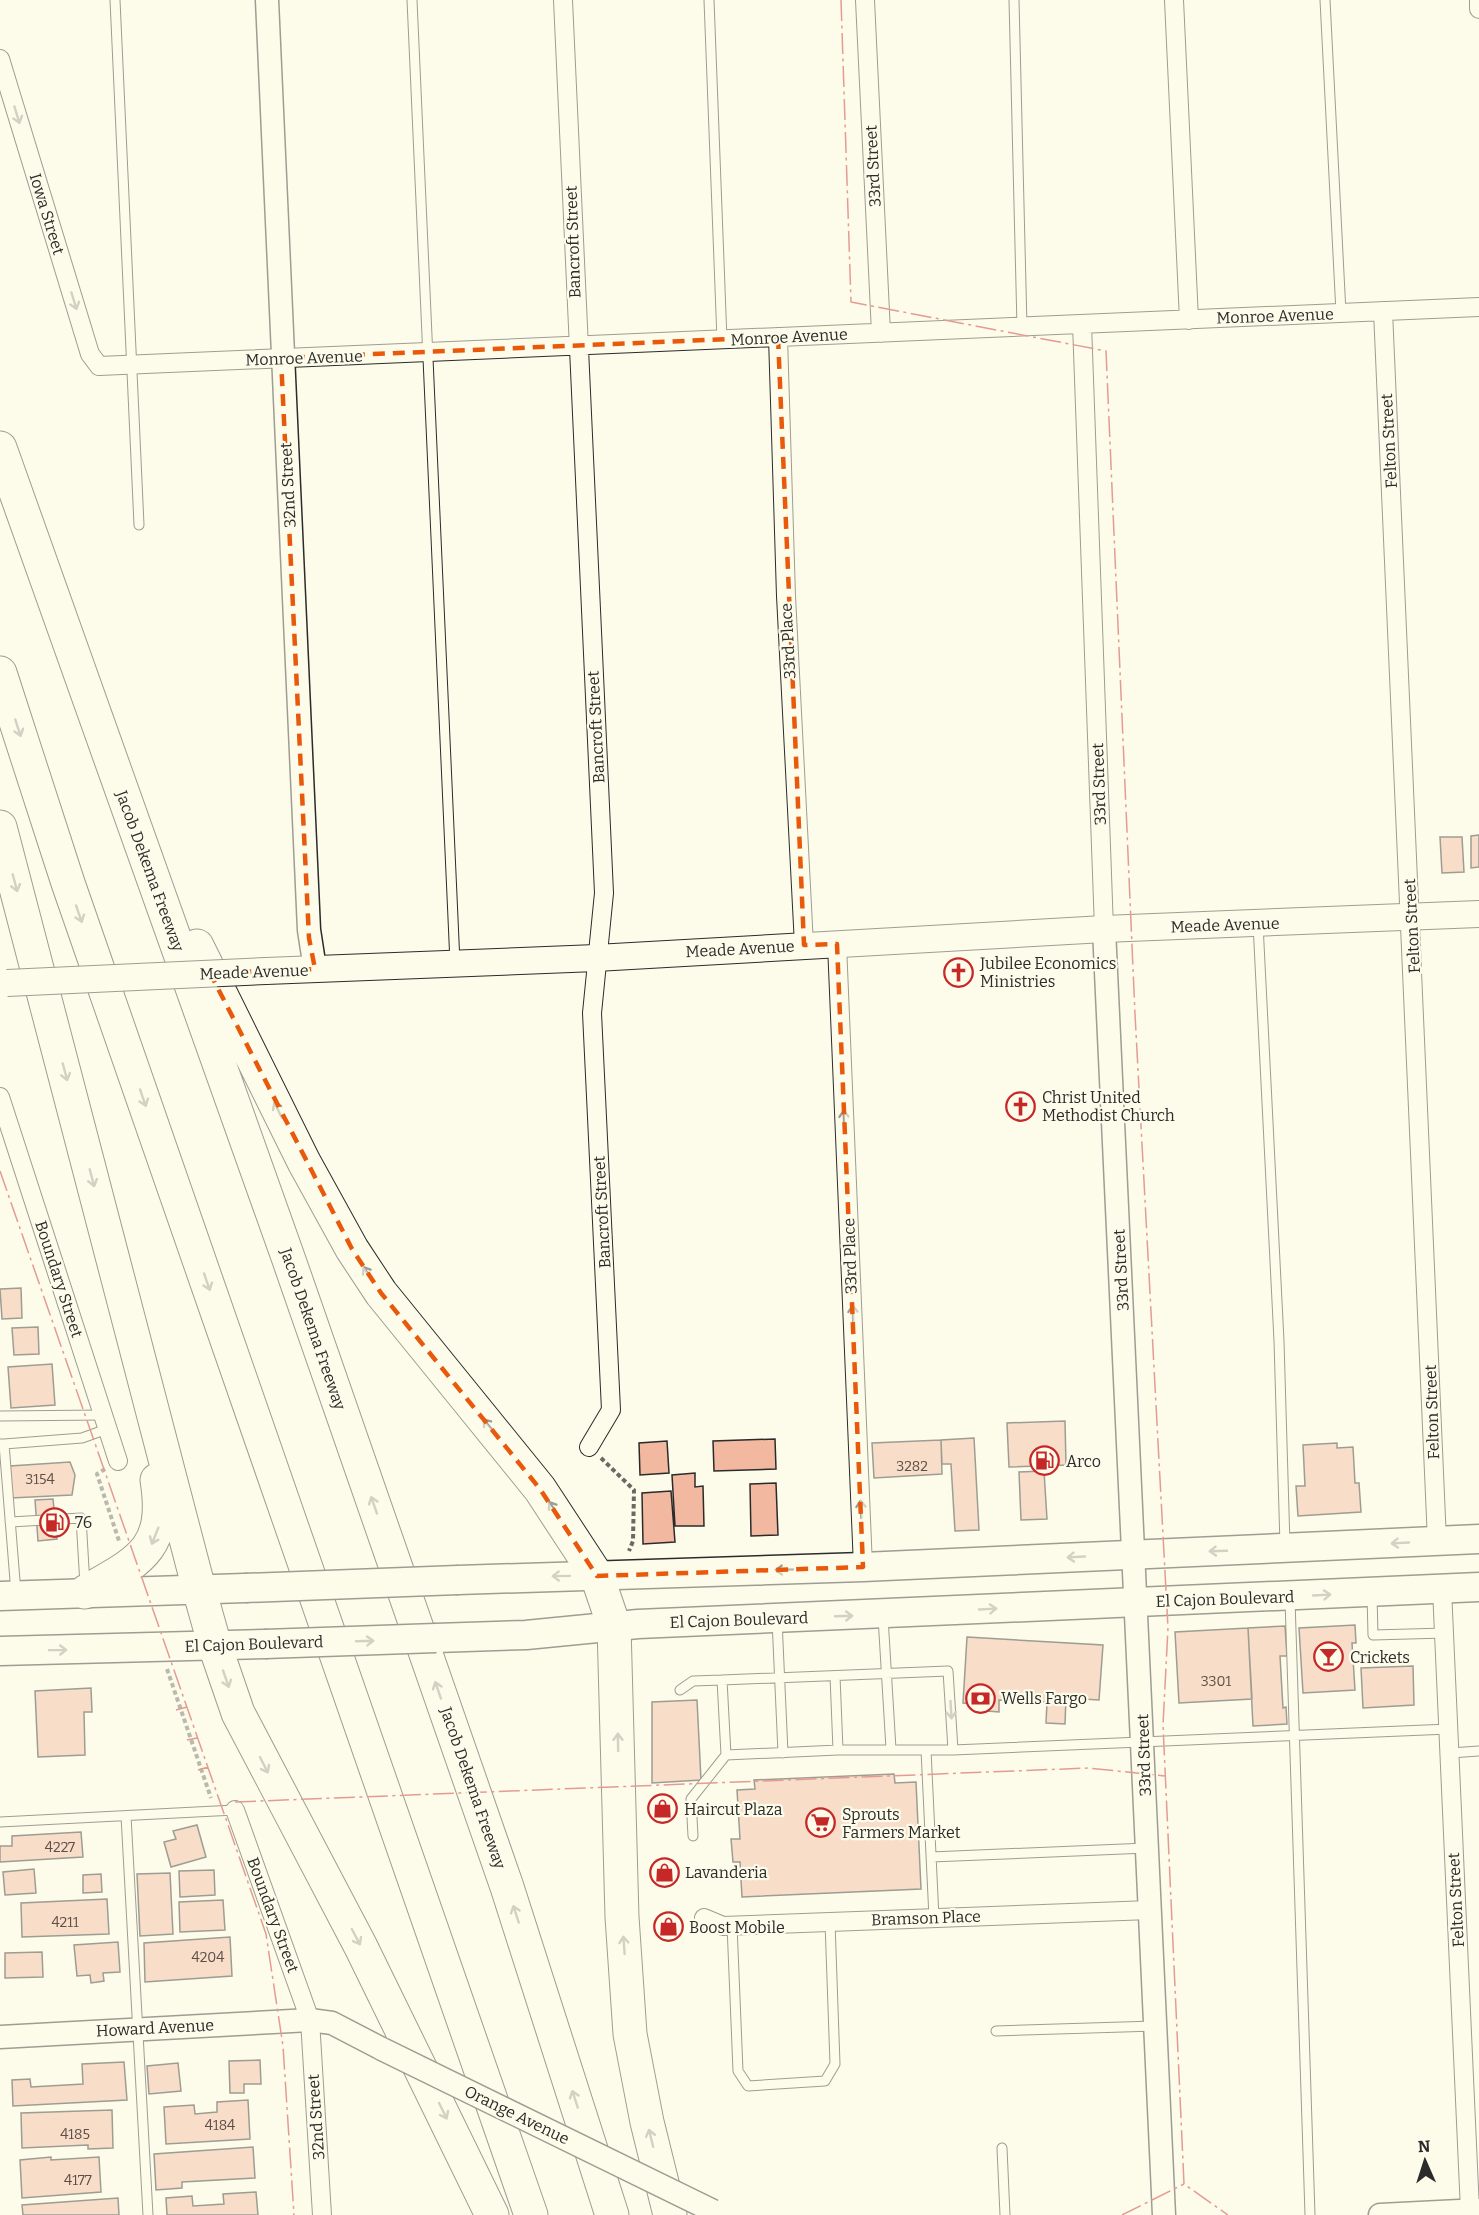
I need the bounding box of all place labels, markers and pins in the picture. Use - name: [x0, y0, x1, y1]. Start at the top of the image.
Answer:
- place label: Jubilee Economics Ministries: [979, 954, 1116, 991]
- church icon: Jubilee Economics Ministries: [943, 956, 975, 988]
- place label: Christ United Methodist Church: [1042, 1088, 1175, 1125]
- church icon: Christ United Methodist Church: [1005, 1090, 1037, 1122]
- fuel station icon: Arco: [1029, 1445, 1061, 1477]
- place label: Arco: [1066, 1452, 1101, 1471]
- fuel station icon: 76: [38, 1506, 70, 1538]
- place label: 76: [75, 1513, 92, 1532]
- bar icon: Crickets: [1313, 1641, 1345, 1673]
- place label: Crickets: [1350, 1648, 1410, 1667]
- bank icon: Wells Fargo: [964, 1682, 996, 1714]
- place label: Wells Fargo: [1001, 1689, 1087, 1708]
- shop icon: Haircut Plaza: [647, 1793, 679, 1825]
- place label: Haircut Plaza: [684, 1800, 783, 1819]
- place label: Sprouts Farmers Market: [842, 1805, 961, 1842]
- supermarket icon: Sprouts Farmers Market: [805, 1807, 837, 1839]
- shop icon: Lavanderia: [648, 1856, 680, 1888]
- place label: Lavanderia: [685, 1863, 768, 1882]
- shop icon: Boost Mobile: [652, 1911, 684, 1943]
- place label: Boost Mobile: [689, 1918, 785, 1937]

